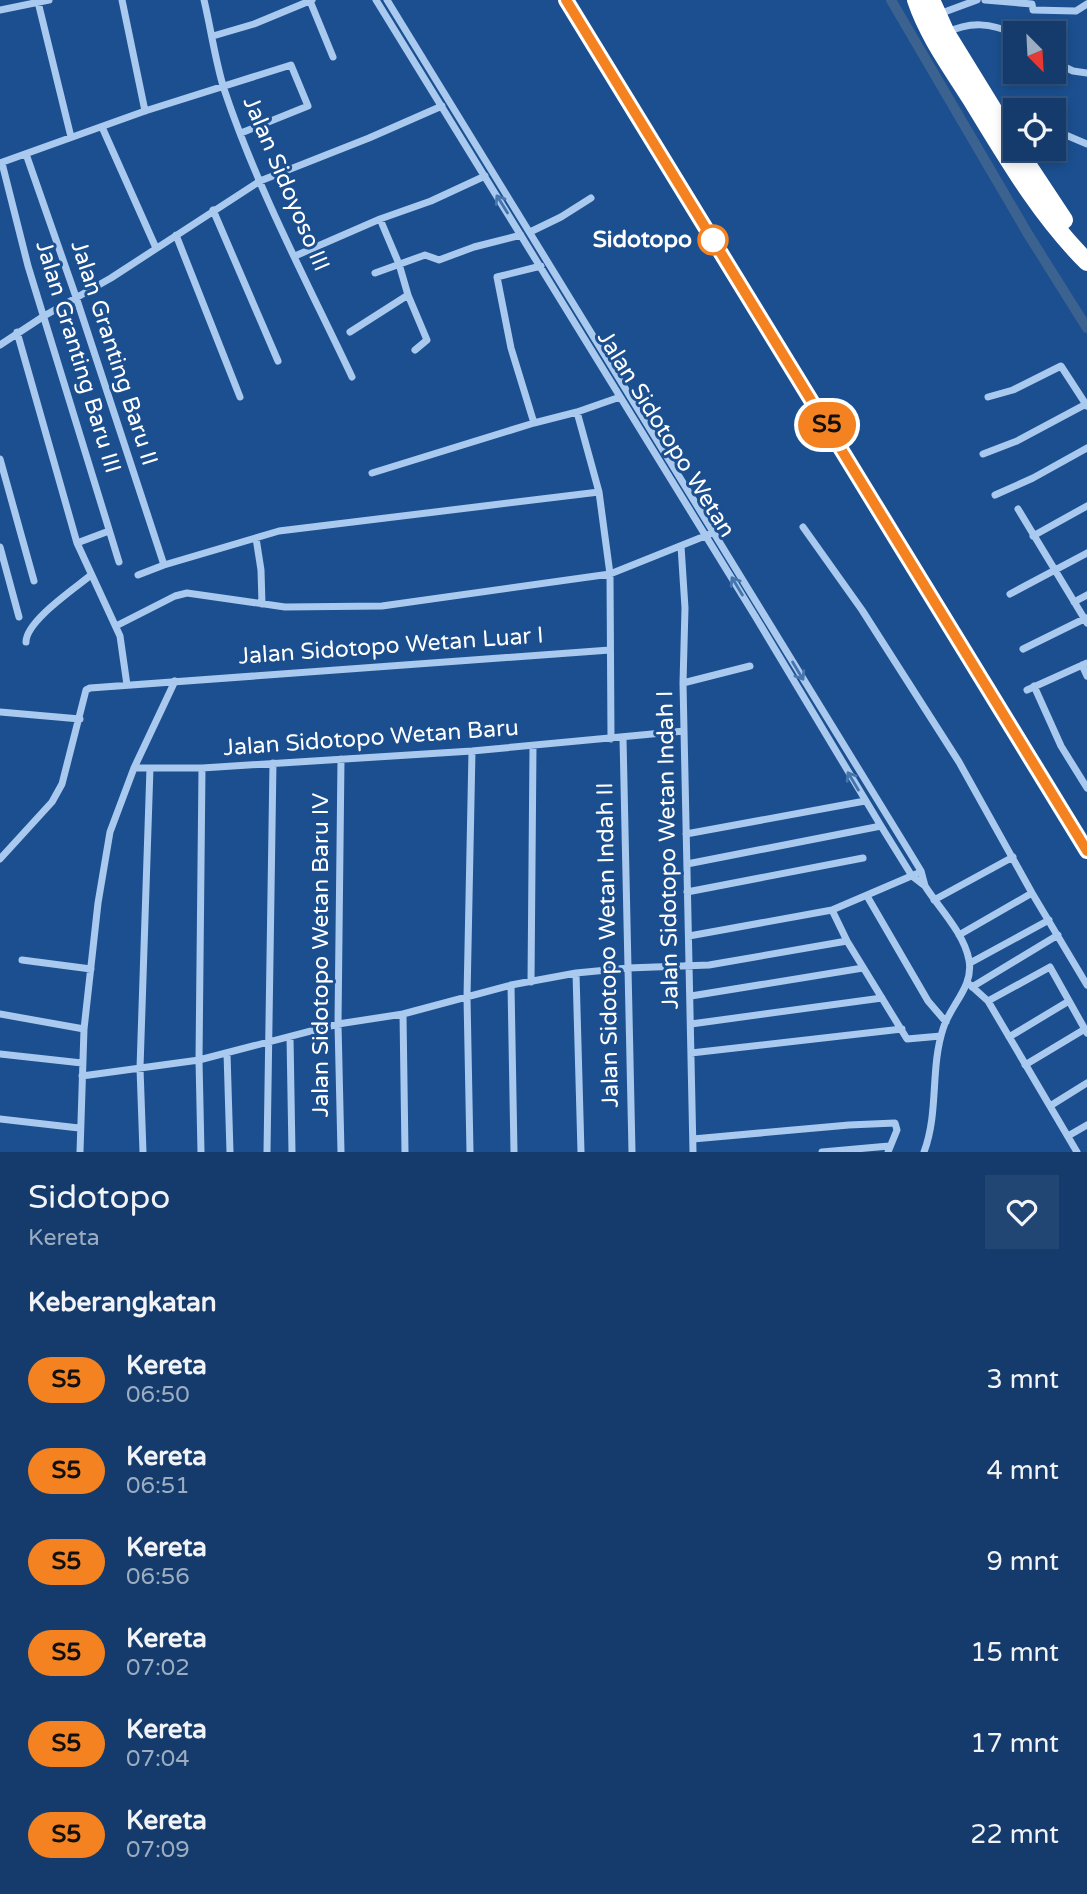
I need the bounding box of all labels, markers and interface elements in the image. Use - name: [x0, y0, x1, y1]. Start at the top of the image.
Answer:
- north arrow: [1003, 21, 1066, 84]
- map controls: [1003, 21, 1066, 161]
- street label: Jalan Sidoyoso III: [237, 92, 335, 276]
- button: locate: [1003, 98, 1066, 161]
- one-way arrow: [495, 195, 510, 214]
- marker: Sidotopo: [698, 225, 728, 255]
- place label: Sidotopo: [593, 226, 692, 254]
- street label: Jalan Granting Baru III: [29, 237, 127, 477]
- street label: Jalan Granting Baru II: [64, 237, 164, 469]
- street label: Jalan Sidotopo Wetan: [591, 325, 741, 543]
- line badge: S5: [796, 402, 858, 448]
- text: S5: [812, 410, 842, 439]
- one-way arrow: [729, 576, 743, 596]
- street label: Jalan Sidotopo Wetan Luar I: [237, 621, 545, 671]
- one-way arrow: [792, 661, 806, 681]
- street label: Jalan Sidotopo Wetan Indah I: [651, 690, 685, 1010]
- street label: Jalan Sidotopo Wetan Baru: [222, 714, 520, 762]
- one-way arrow: [846, 771, 860, 791]
- street label: Jalan Sidotopo Wetan Indah II: [591, 782, 625, 1108]
- street label: Jalan Sidotopo Wetan Baru IV: [307, 793, 335, 1117]
- button: heart: [985, 1175, 1059, 1249]
- text: Sidotopo: [28, 1178, 170, 1217]
- text: Kereta: [28, 1224, 100, 1252]
- text: Keberangkatan: [28, 1287, 217, 1318]
- text: Kereta: [126, 1350, 207, 1381]
- text: 3 mnt: [987, 1364, 1059, 1395]
- text: S5: [52, 1365, 81, 1394]
- text: 06:50: [126, 1381, 190, 1409]
- text: Kereta: [126, 1441, 207, 1472]
- text: 4 mnt: [987, 1455, 1059, 1486]
- text: S5: [52, 1456, 81, 1485]
- text: 06:51: [126, 1472, 190, 1500]
- text: Kereta: [126, 1532, 207, 1563]
- text: 9 mnt: [987, 1546, 1059, 1577]
- text: S5: [52, 1547, 81, 1576]
- text: 06:56: [126, 1563, 190, 1591]
- text: Kereta: [126, 1623, 207, 1654]
- text: 15 mnt: [970, 1637, 1059, 1668]
- text: S5: [52, 1638, 81, 1667]
- text: 07:02: [126, 1654, 190, 1682]
- text: Kereta: [126, 1714, 207, 1745]
- text: 17 mnt: [970, 1728, 1059, 1759]
- text: S5: [52, 1729, 81, 1758]
- text: 07:04: [126, 1745, 190, 1773]
- text: Kereta: [126, 1805, 207, 1836]
- text: 22 mnt: [970, 1819, 1059, 1850]
- text: S5: [52, 1820, 81, 1849]
- text: 07:09: [126, 1836, 190, 1864]

